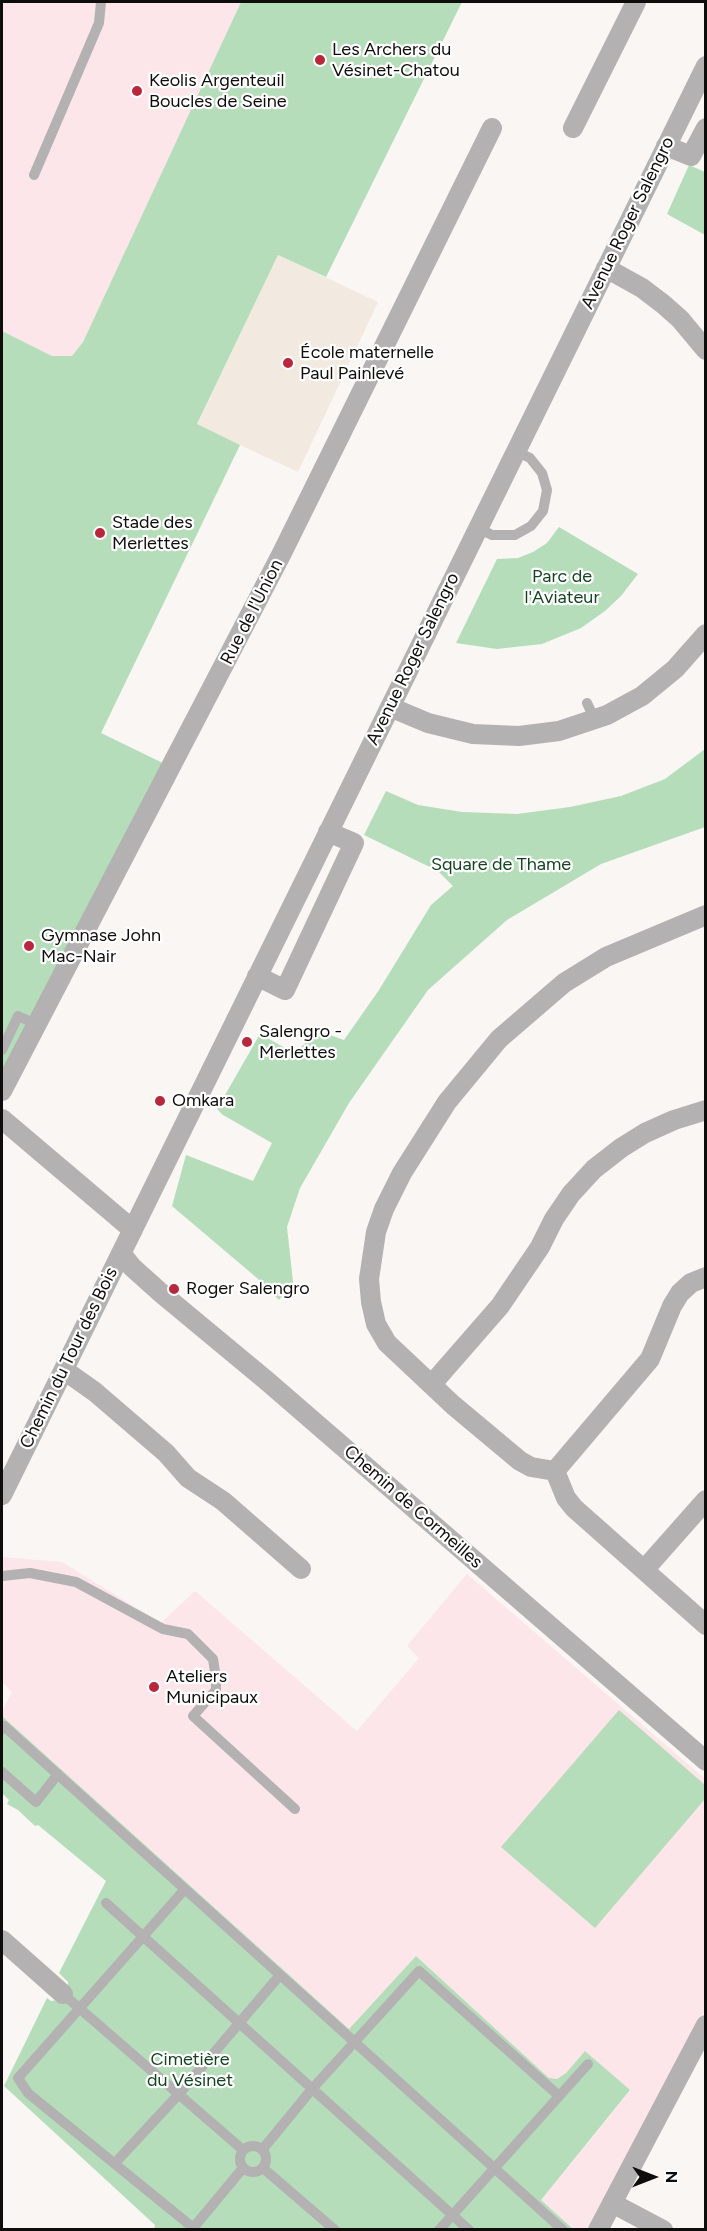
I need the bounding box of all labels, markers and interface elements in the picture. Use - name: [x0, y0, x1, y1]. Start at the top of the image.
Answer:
- place label: Les Archers du Vésinet-Chatou: [332, 39, 460, 82]
- marker: Les Archers du Vésinet-Chatou: [313, 53, 327, 67]
- place label: Keolis Argenteuil Boucles de Seine: [149, 70, 287, 112]
- marker: Keolis Argenteuil Boucles de Seine: [130, 84, 144, 98]
- street label: Avenue Roger Salengro: [577, 133, 679, 313]
- place label: École maternelle Paul Painlevé: [300, 342, 434, 385]
- marker: École maternelle Paul Painlevé: [281, 356, 295, 370]
- place label: Stade des Merlettes: [112, 512, 193, 554]
- marker: Stade des Merlettes: [93, 526, 107, 540]
- street label: Rue de l'Union: [216, 556, 288, 668]
- park label: Parc de l'Aviateur: [525, 566, 599, 608]
- street label: Avenue Roger Salengro: [362, 569, 464, 749]
- park label: Square de Thame: [431, 854, 571, 876]
- place label: Gymnase John Mac-Nair: [41, 925, 161, 968]
- marker: Gymnase John Mac-Nair: [22, 939, 36, 953]
- place label: Salengro - Merlettes: [259, 1021, 342, 1064]
- marker: Salengro - Merlettes: [240, 1035, 254, 1049]
- place label: Omkara: [172, 1090, 234, 1112]
- marker: Omkara: [153, 1094, 167, 1108]
- street label: Chemin du Tour des Bois: [16, 1264, 122, 1452]
- place label: Roger Salengro: [186, 1278, 310, 1300]
- marker: Roger Salengro: [167, 1282, 181, 1296]
- street label: Chemin de Cormeilles: [339, 1441, 487, 1573]
- place label: Ateliers Municipaux: [166, 1666, 258, 1708]
- marker: Ateliers Municipaux: [147, 1680, 161, 1694]
- park label: Cimetière du Vésinet: [147, 2049, 233, 2092]
- north arrow: [623, 2147, 683, 2207]
- text: N: [662, 2171, 681, 2183]

